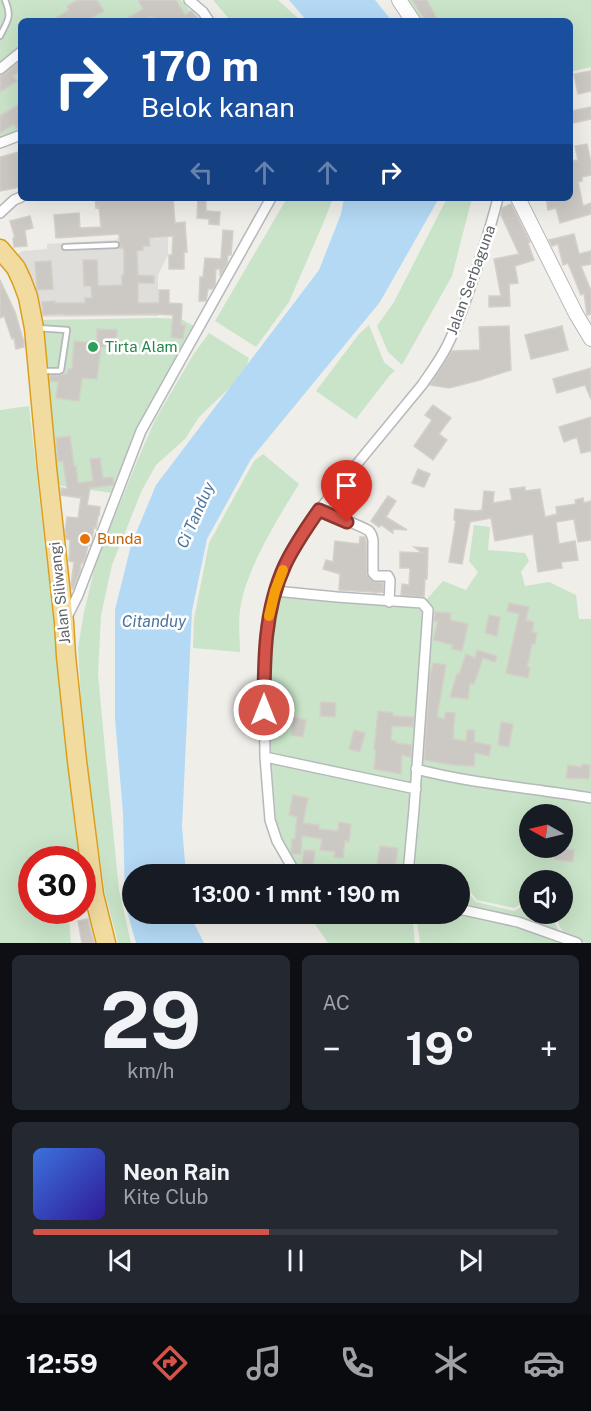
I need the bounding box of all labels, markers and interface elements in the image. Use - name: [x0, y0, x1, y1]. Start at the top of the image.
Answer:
- text: 170 m: [141, 41, 259, 90]
- icon: right: [42, 42, 120, 120]
- text: Belok kanan: [141, 91, 295, 123]
- icon: left: [185, 156, 218, 189]
- icon: ahead: [248, 156, 281, 189]
- icon: ahead: [311, 156, 344, 189]
- icon: right: [374, 156, 407, 189]
- street label: Jalan Serbaguna: [443, 223, 498, 337]
- place label: Tirta Alam: [105, 338, 177, 355]
- marker: Tirta Alam: [86, 340, 100, 354]
- pin: [321, 460, 372, 522]
- icon: arrive: [330, 469, 363, 502]
- water label: Ci Tanduy: [172, 478, 219, 551]
- place label: Bunda: [97, 530, 142, 547]
- marker: Bunda: [78, 532, 92, 546]
- street label: Jalan Siliwangi: [46, 541, 73, 645]
- water label: Citanduy: [122, 612, 187, 631]
- position arrow: [232, 678, 296, 742]
- north arrow: [519, 804, 573, 858]
- map controls: [519, 804, 573, 924]
- speed limit sign: 30: [18, 846, 96, 924]
- button: sound: [519, 870, 573, 924]
- text: 13:00 · 1 mnt · 190 m: [192, 881, 400, 907]
- text: 29: [100, 974, 201, 1066]
- text: AC: [323, 991, 350, 1015]
- text: 19°: [405, 1022, 475, 1075]
- text: −: [323, 1030, 341, 1068]
- text: +: [540, 1030, 558, 1068]
- text: km/h: [127, 1059, 174, 1083]
- text: Neon Rain: [123, 1159, 230, 1185]
- text: Kite Club: [123, 1185, 208, 1209]
- icon: previous: [104, 1244, 137, 1277]
- icon: pause: [279, 1244, 312, 1277]
- icon: next: [454, 1244, 487, 1277]
- icon: directions: [149, 1342, 191, 1384]
- icon: music: [243, 1342, 285, 1384]
- icon: phone: [336, 1342, 378, 1384]
- icon: climate: [430, 1342, 472, 1384]
- icon: car: [523, 1342, 565, 1384]
- text: 12:59: [26, 1347, 98, 1379]

